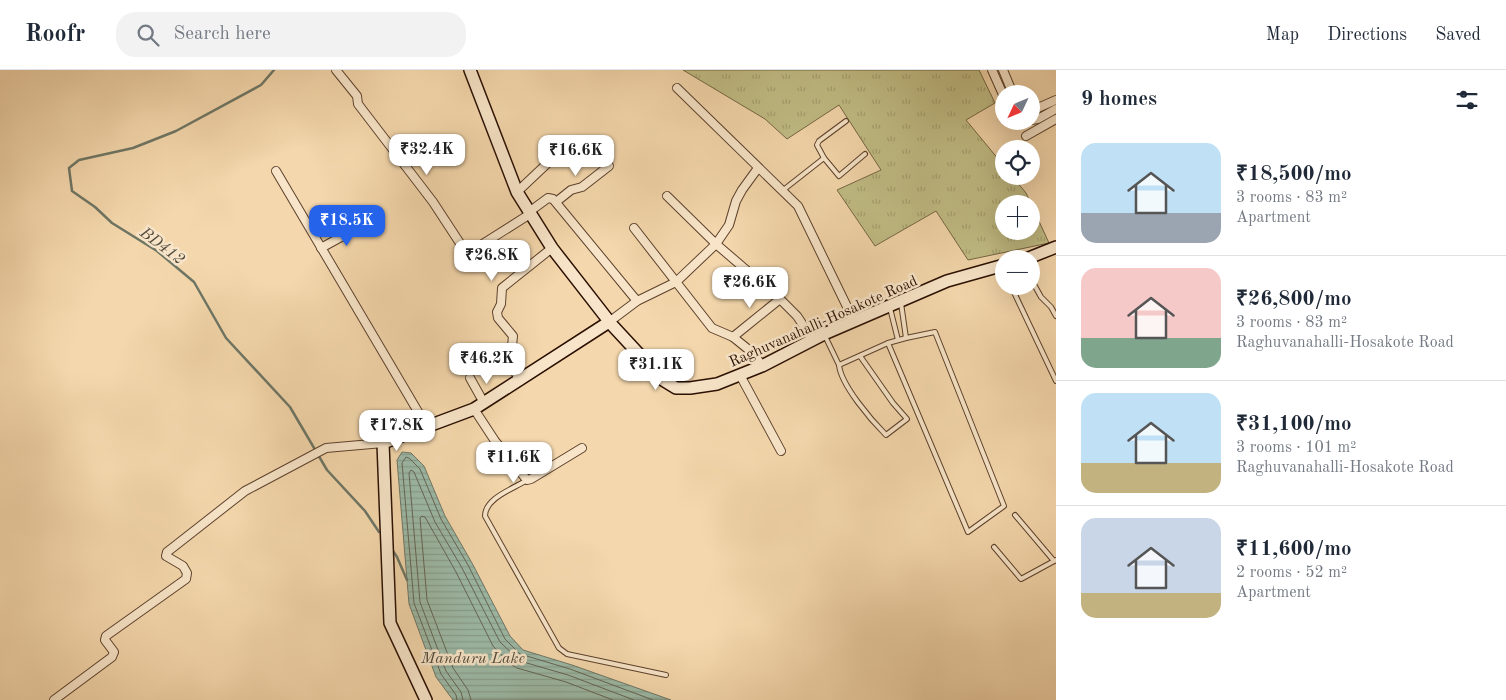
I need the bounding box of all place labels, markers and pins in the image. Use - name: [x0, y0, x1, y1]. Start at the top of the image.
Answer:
- pin: ₹32.4K: [386, 134, 468, 176]
- pin: ₹16.6K: [535, 134, 617, 177]
- pin: ₹18.5K: [306, 204, 388, 247]
- pin: ₹26.8K: [451, 240, 533, 282]
- pin: ₹26.6K: [709, 266, 791, 309]
- pin: ₹46.2K: [446, 342, 528, 385]
- pin: ₹31.1K: [615, 348, 697, 391]
- pin: ₹17.8K: [356, 410, 438, 452]
- pin: ₹11.6K: [473, 442, 555, 484]

